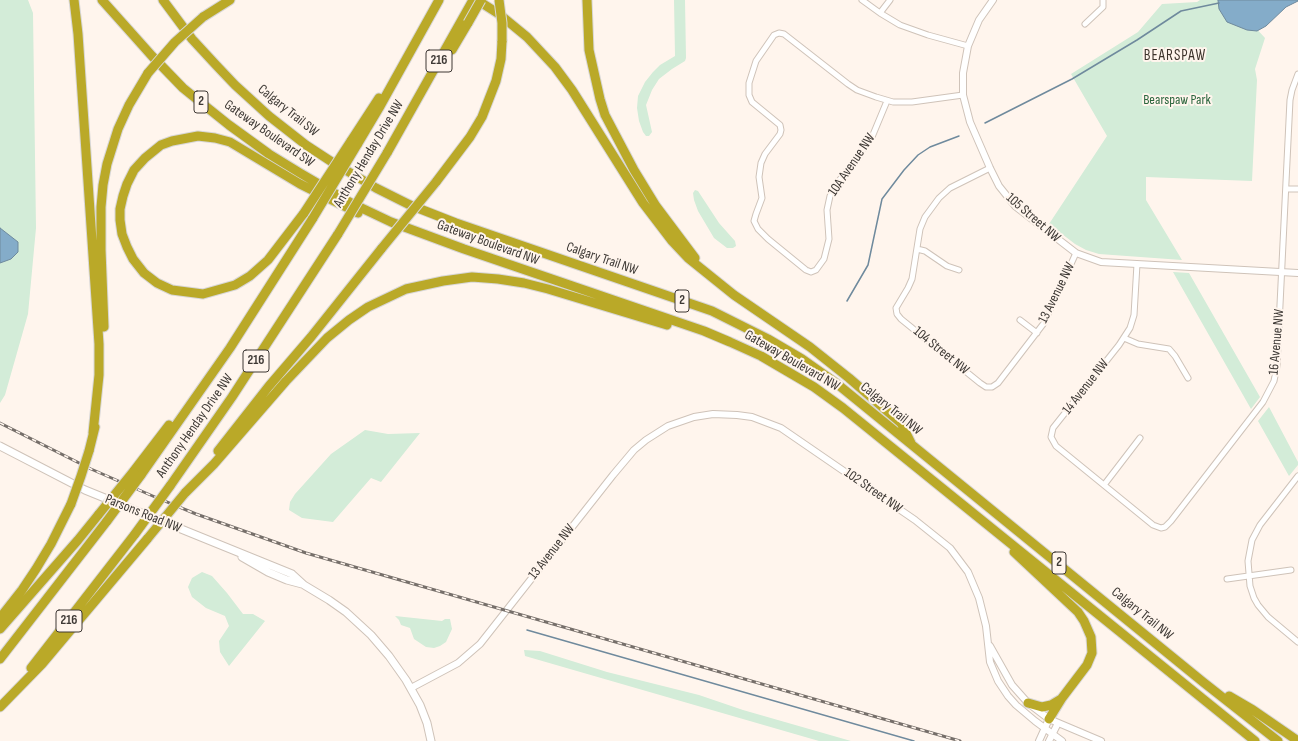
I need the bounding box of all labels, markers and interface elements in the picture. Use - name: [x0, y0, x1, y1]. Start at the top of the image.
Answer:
- district label: BEARSPAW: [1144, 47, 1206, 65]
- road number: 216: [426, 50, 452, 72]
- street label: Calgary Trail SW: [254, 81, 322, 141]
- road number: 2: [194, 91, 208, 113]
- park label: Bearspaw Park: [1143, 92, 1211, 108]
- street label: Gateway Boulevard SW: [221, 97, 317, 171]
- street label: Anthony Henday Drive NW: [330, 97, 408, 211]
- street label: 10A Avenue NW: [825, 130, 879, 200]
- street label: 105 Street NW: [1002, 190, 1064, 246]
- street label: Gateway Boulevard NW: [435, 217, 541, 269]
- street label: Calgary Trail NW: [564, 239, 640, 279]
- street label: 13 Avenue NW: [1035, 260, 1079, 326]
- road number: 2: [675, 290, 689, 312]
- street label: 16 Avenue NW: [1266, 308, 1288, 376]
- street label: 104 Street NW: [910, 323, 972, 379]
- street label: Gateway Boulevard NW: [741, 327, 843, 395]
- road number: 216: [243, 350, 269, 372]
- street label: 14 Avenue NW: [1059, 356, 1113, 418]
- street label: Anthony Henday Drive NW: [153, 371, 237, 481]
- street label: Calgary Trail NW: [857, 379, 925, 439]
- street label: 102 Street NW: [841, 465, 905, 517]
- street label: Parsons Road NW: [102, 491, 184, 537]
- street label: 13 Avenue NW: [525, 521, 579, 583]
- road number: 2: [1052, 552, 1066, 574]
- street label: Calgary Trail NW: [1108, 584, 1176, 644]
- road number: 216: [56, 610, 82, 632]

